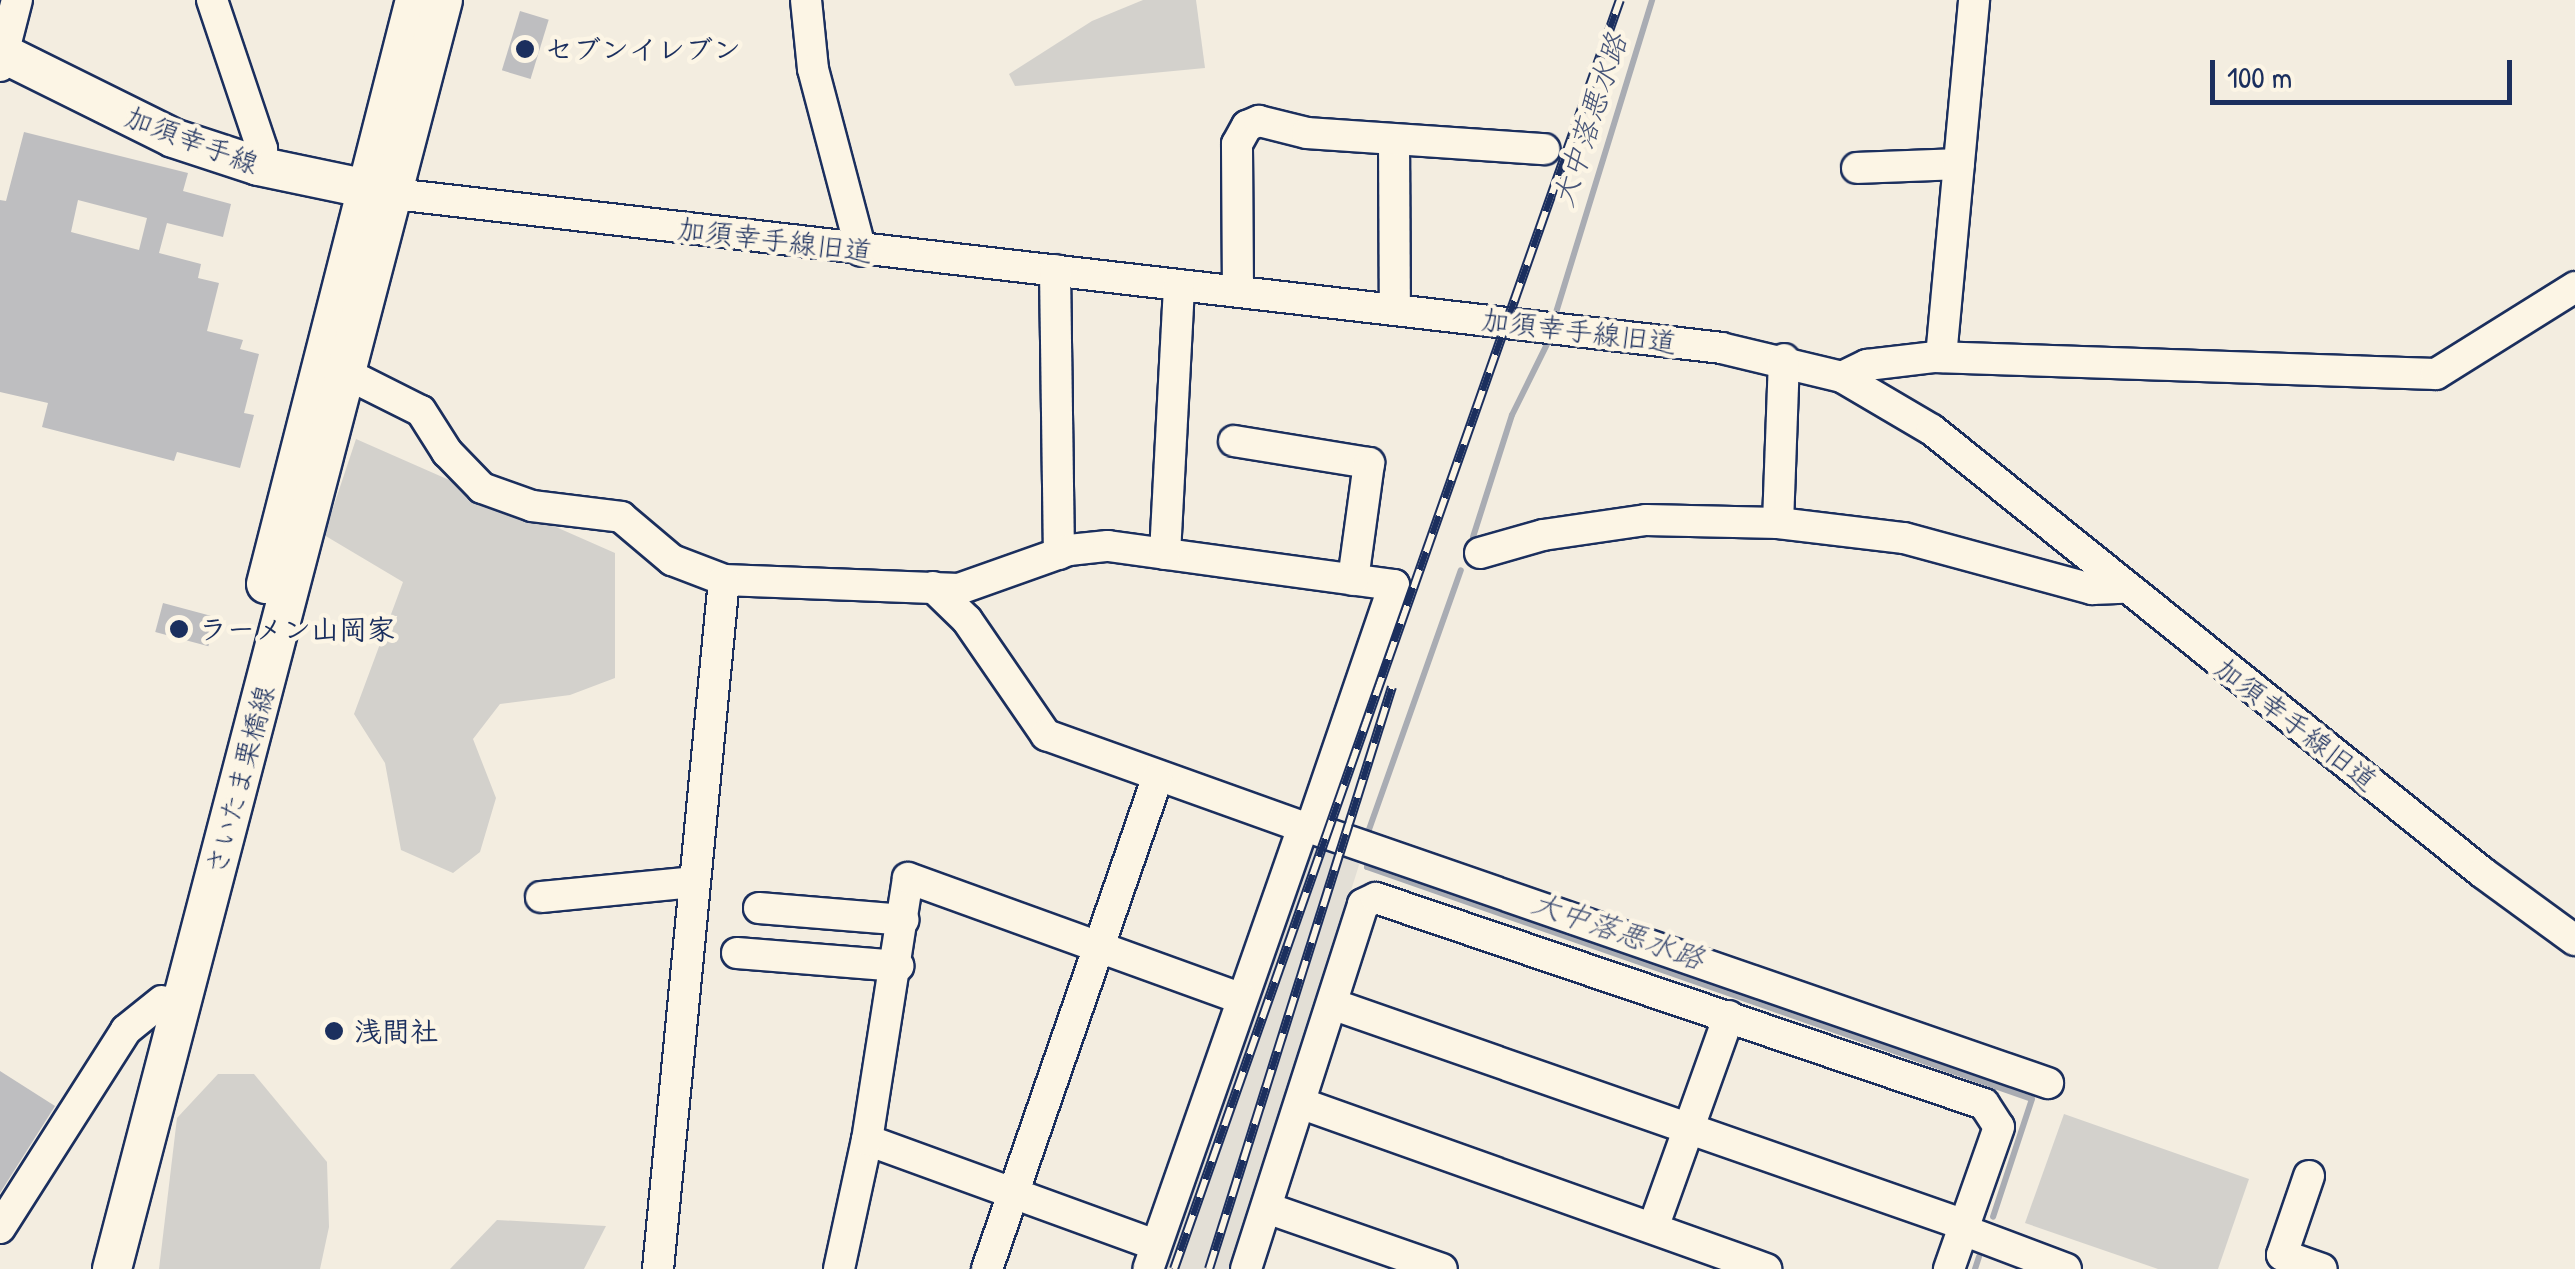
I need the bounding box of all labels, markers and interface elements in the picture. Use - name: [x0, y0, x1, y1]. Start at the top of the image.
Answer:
- water label: 大中落悪水路: [1544, 29, 1634, 211]
- place label: セブンイレブン: [545, 32, 741, 66]
- marker: セブンイレブン: [514, 38, 536, 60]
- scale bar: [2215, 40, 2518, 102]
- text: 100 m: [2227, 57, 2292, 97]
- street label: 加須幸手線: [121, 99, 263, 181]
- street label: 加須幸手線旧道: [676, 211, 874, 269]
- street label: 加須幸手線旧道: [1480, 302, 1678, 360]
- place label: ラーメン山岡家: [199, 612, 395, 646]
- marker: ラーメン山岡家: [168, 618, 190, 640]
- street label: 加須幸手線旧道: [2208, 650, 2384, 798]
- street label: さいたま栗橋線: [198, 681, 282, 879]
- water label: 大中落悪水路: [1527, 884, 1709, 976]
- place label: 浅間社: [354, 1014, 438, 1048]
- marker: 浅間社: [323, 1020, 345, 1042]

